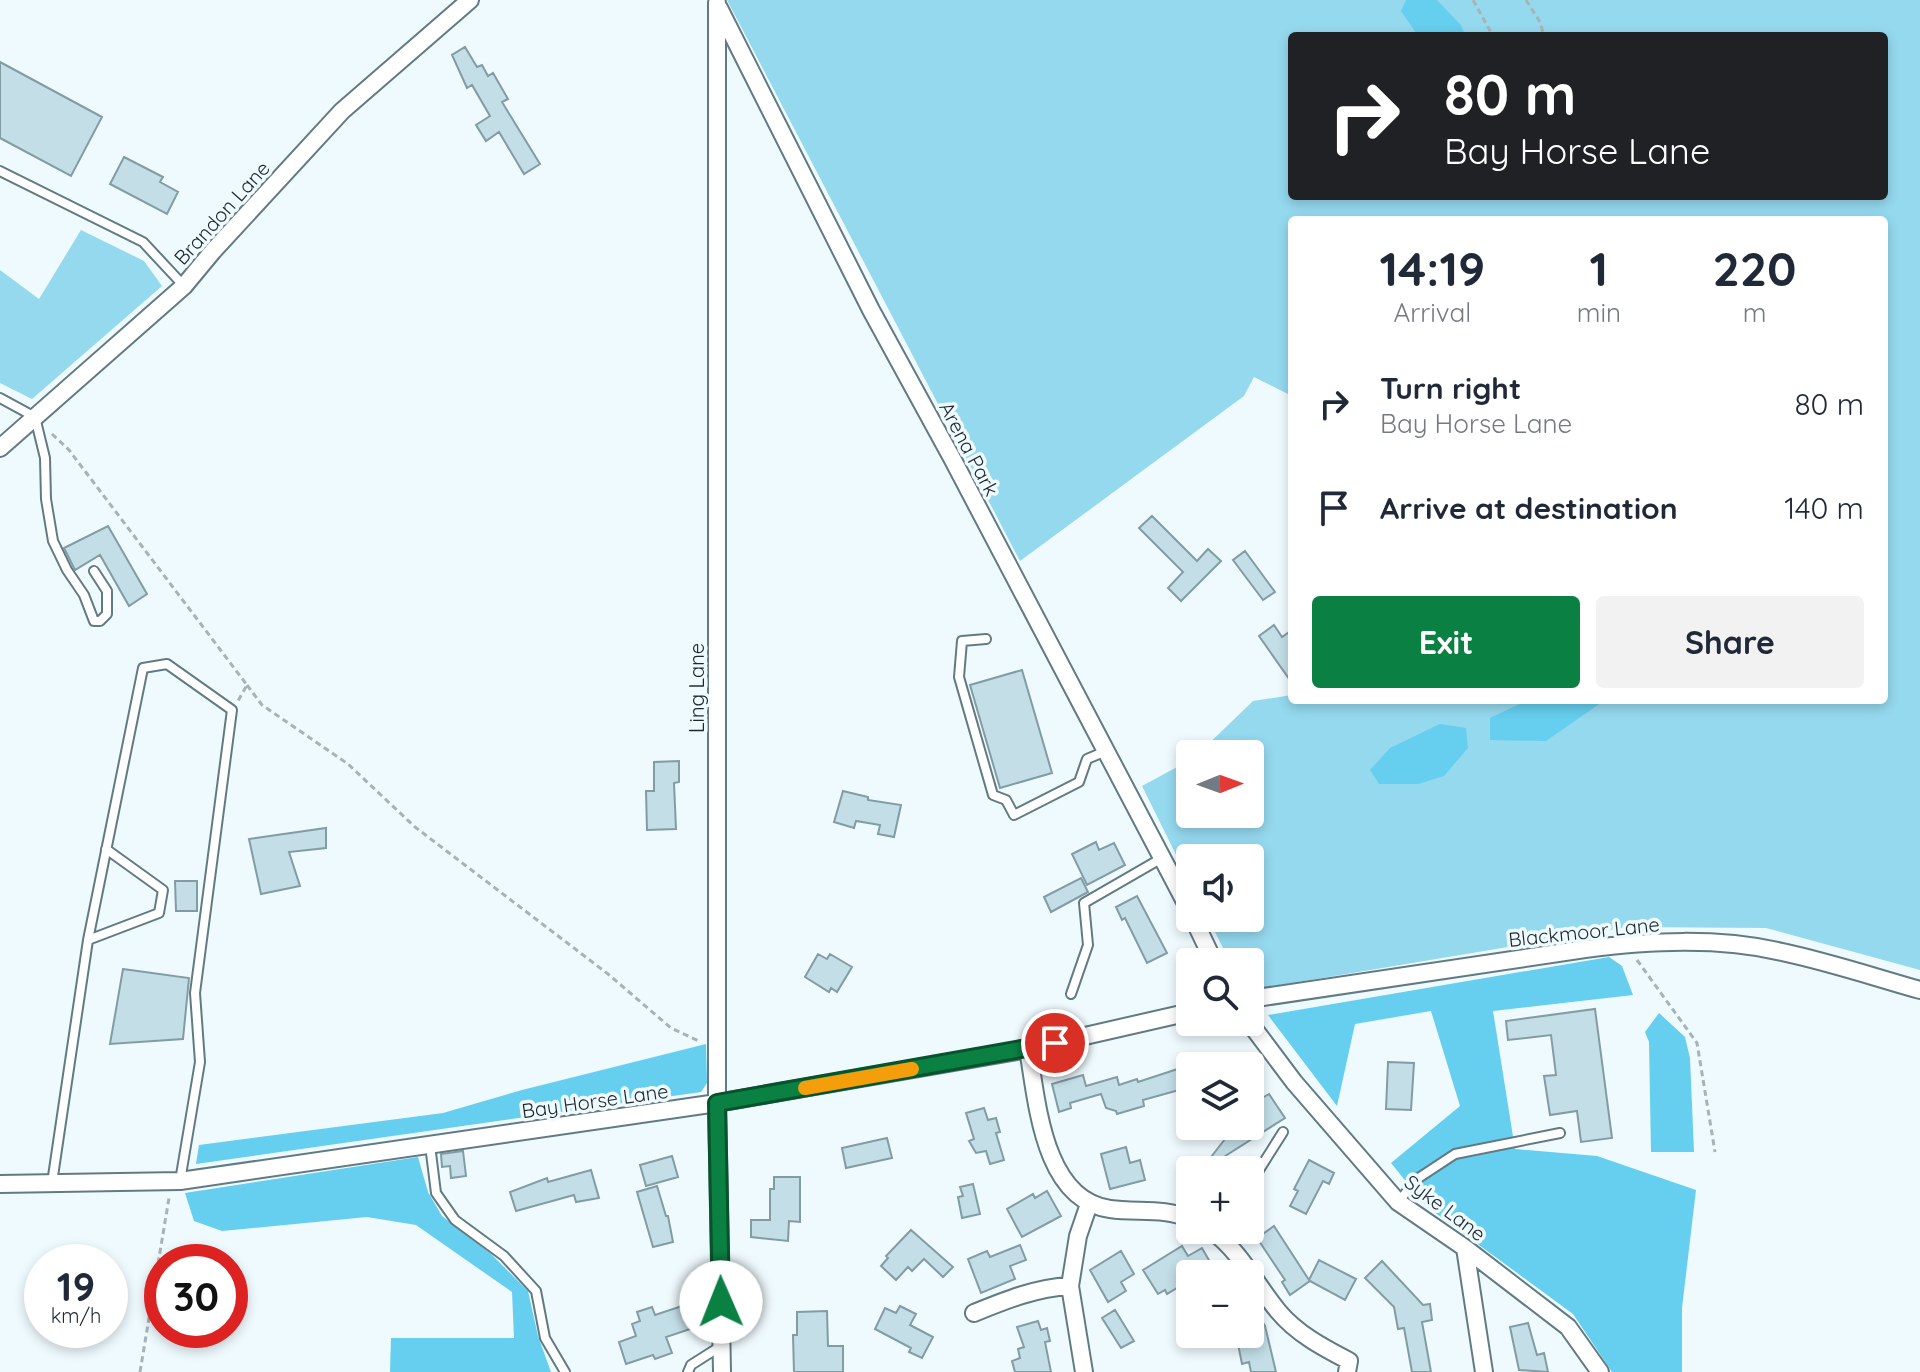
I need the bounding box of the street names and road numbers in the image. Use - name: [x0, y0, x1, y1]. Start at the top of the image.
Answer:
- street label: Brandon Lane: [169, 156, 275, 270]
- street label: Arena Park: [934, 397, 1005, 500]
- street label: Ling Lane: [684, 643, 709, 733]
- street label: Blackmoor Lane: [1507, 911, 1661, 952]
- street label: Bay Horse Lane: [520, 1078, 670, 1123]
- street label: Syke Lane: [1400, 1169, 1491, 1246]

